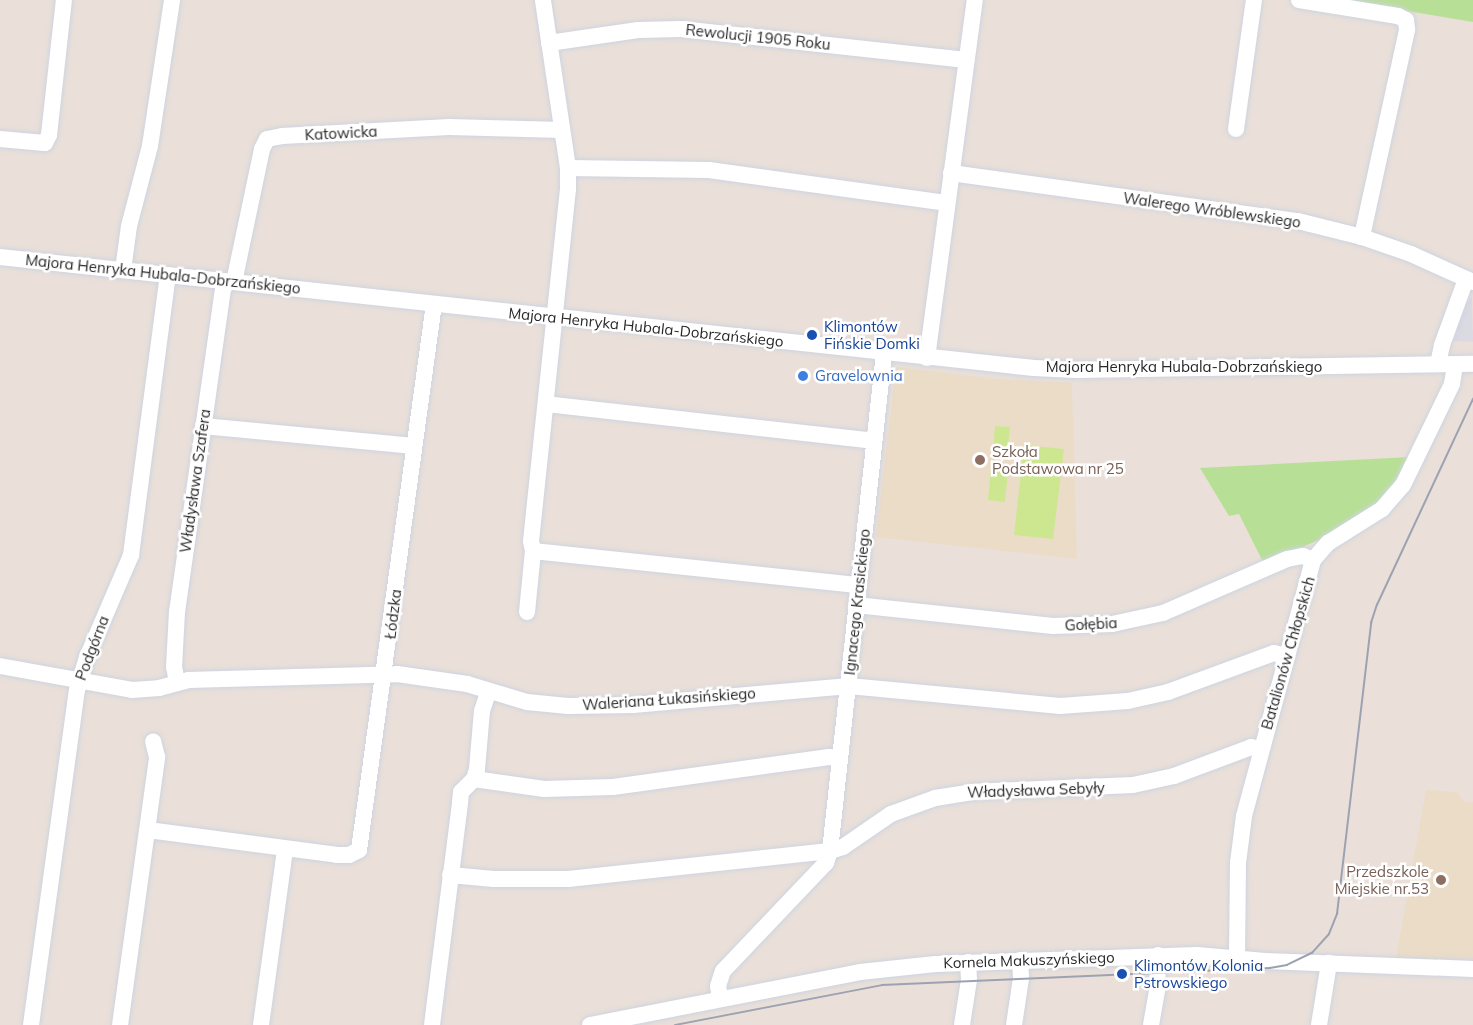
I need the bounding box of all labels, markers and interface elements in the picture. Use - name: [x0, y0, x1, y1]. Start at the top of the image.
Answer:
- street label: Rewolucji 1905 Roku: [685, 20, 831, 54]
- street label: Katowicka: [304, 122, 378, 144]
- street label: Walerego Wróblewskiego: [1122, 189, 1302, 231]
- street label: Majora Henryka Hubala-Dobrzańskiego: [25, 251, 301, 297]
- street label: Majora Henryka Hubala-Dobrzańskiego: [508, 304, 784, 350]
- place label: Klimontów Fińskie Domki: [824, 317, 920, 352]
- marker: Klimontów Fińskie Domki: [805, 328, 819, 342]
- street label: Majora Henryka Hubala-Dobrzańskiego: [1046, 358, 1322, 376]
- place label: Gravelownia: [815, 367, 903, 385]
- marker: Gravelownia: [796, 369, 810, 383]
- street label: Władysława Szafera: [176, 408, 214, 554]
- place label: Szkoła Podstawowa nr 25: [992, 442, 1124, 477]
- marker: Szkoła Podstawowa nr 25: [973, 453, 987, 467]
- street label: Ignacego Krasickiego: [840, 528, 874, 676]
- street label: Batalionów Chłopskich: [1258, 574, 1318, 732]
- street label: Łódzka: [381, 588, 405, 640]
- street label: Podgórna: [71, 613, 113, 683]
- street label: Gołębia: [1064, 614, 1118, 634]
- street label: Waleriana Łukasińskiego: [582, 684, 756, 714]
- street label: Władysława Sebyły: [967, 779, 1105, 801]
- place label: Przedszkole Miejskie nr.53: [1335, 862, 1429, 897]
- marker: Przedszkole Miejskie nr.53: [1434, 873, 1448, 887]
- street label: Kornela Makuszyńskiego: [943, 948, 1115, 972]
- place label: Klimontów Kolonia Pstrowskiego: [1134, 956, 1263, 991]
- marker: Klimontów Kolonia Pstrowskiego: [1115, 967, 1129, 981]

